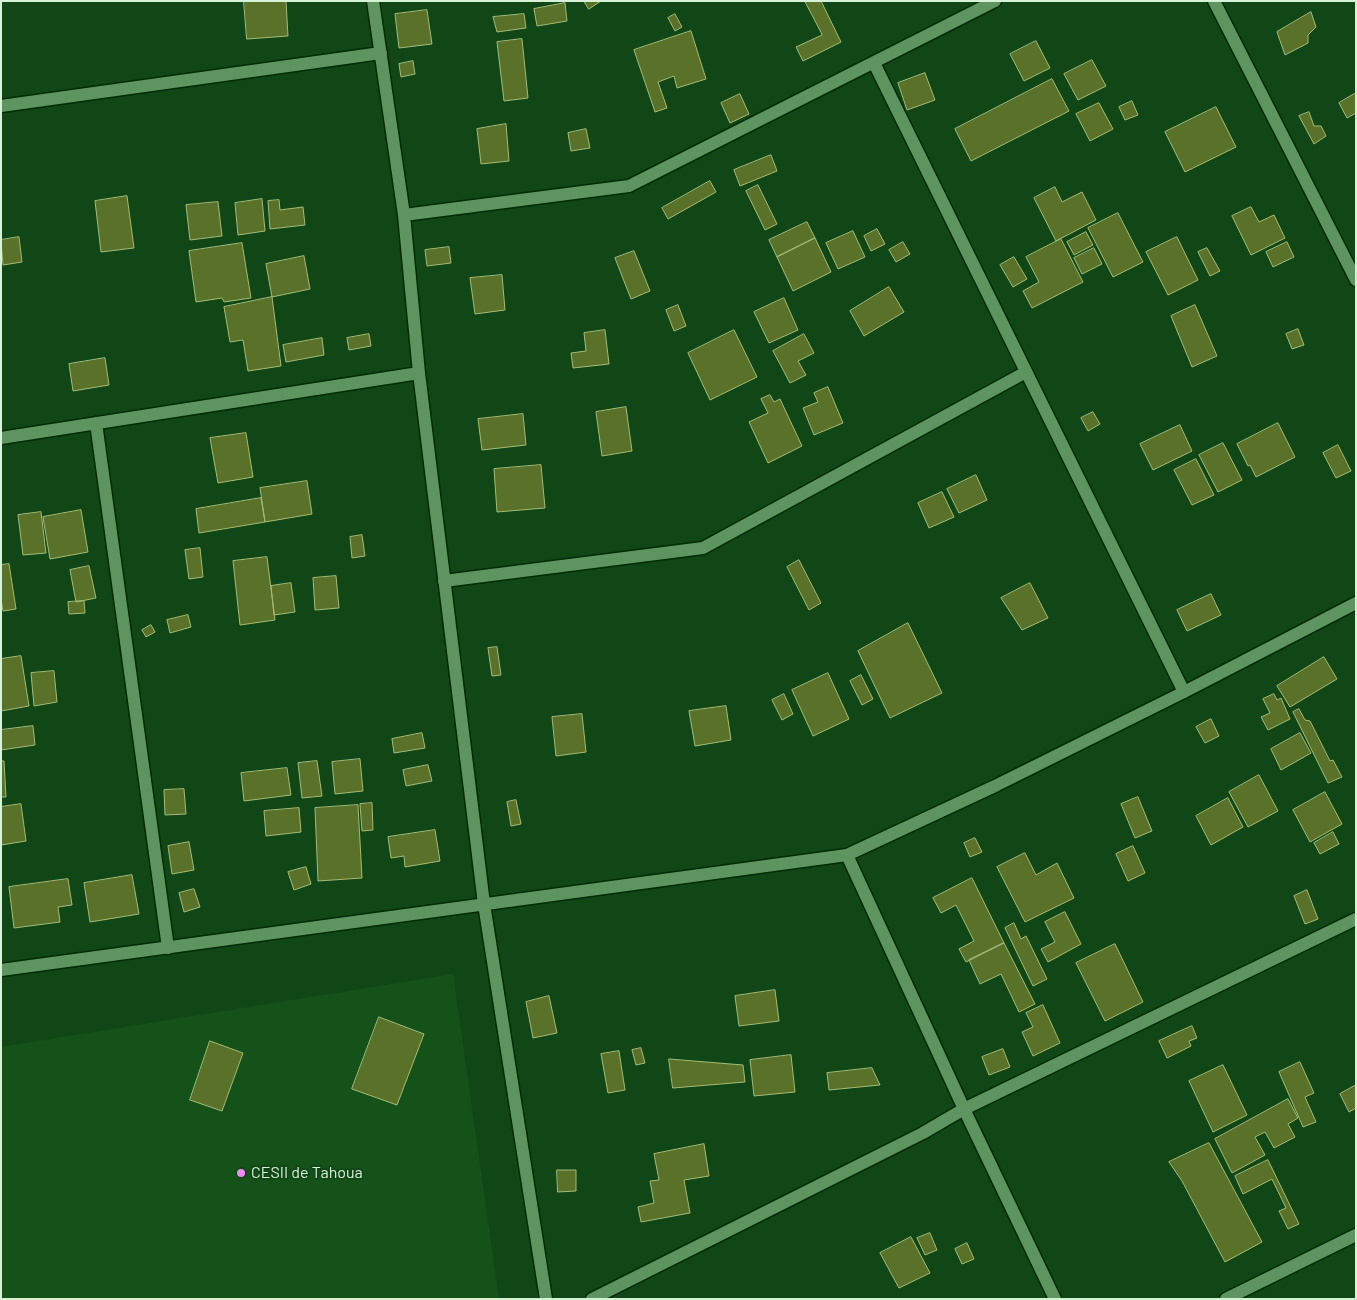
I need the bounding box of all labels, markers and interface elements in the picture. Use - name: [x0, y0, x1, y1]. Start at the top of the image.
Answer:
- place label: CESII de Tahoua: [251, 1163, 363, 1183]
- marker: CESII de Tahoua: [235, 1167, 247, 1179]

